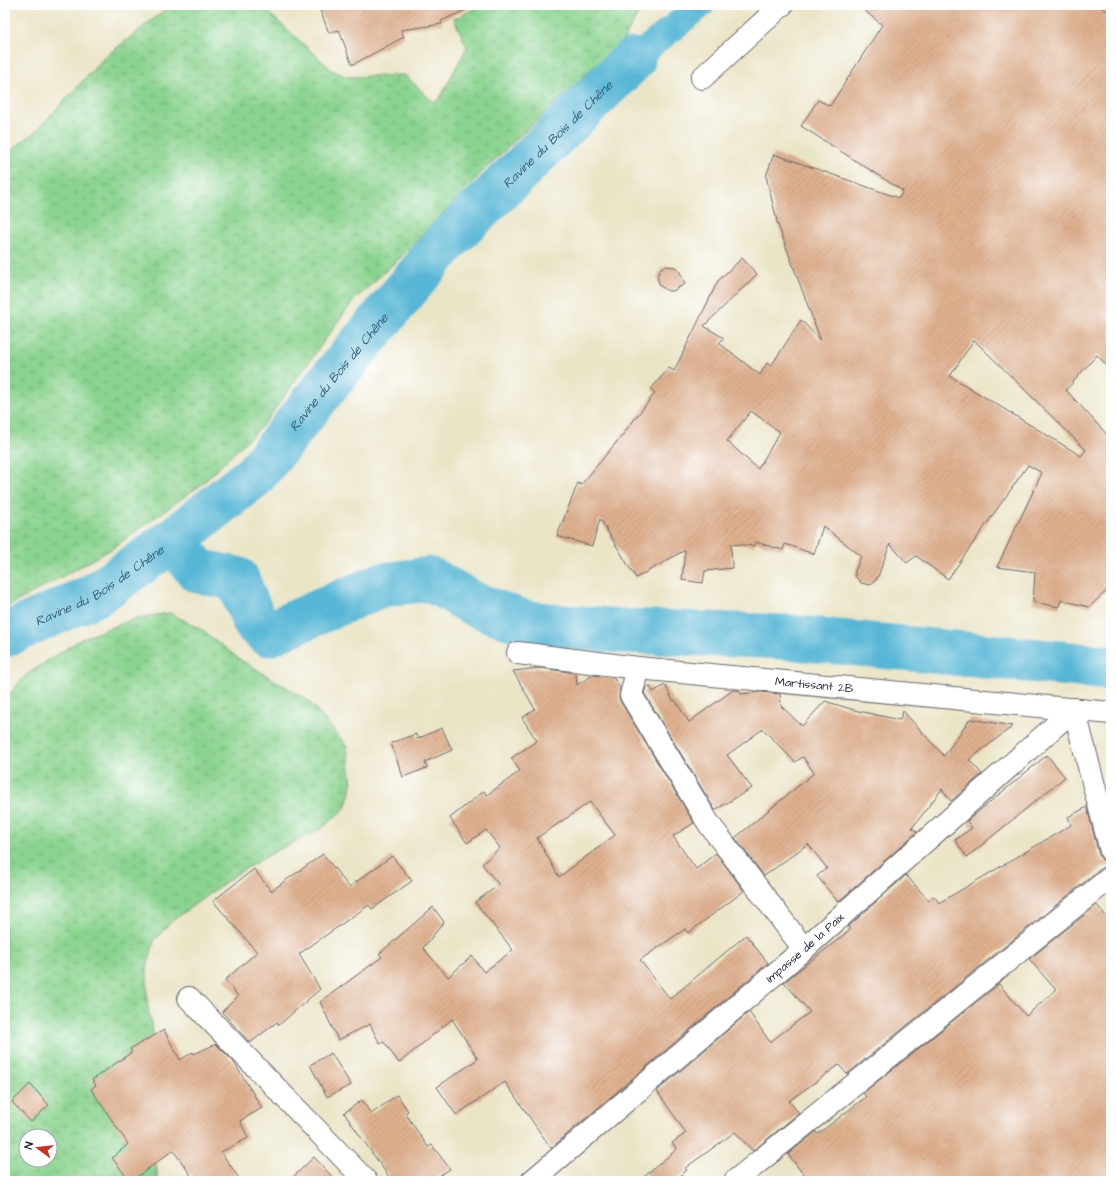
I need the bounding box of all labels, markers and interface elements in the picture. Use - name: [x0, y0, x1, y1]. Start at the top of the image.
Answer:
- water label: Ravine du Bois de Chêne: [499, 76, 618, 192]
- water label: Ravine du Bois de Chêne: [285, 309, 393, 435]
- water label: Ravine du Bois de Chêne: [32, 541, 169, 631]
- street label: Martissant 2B: [774, 673, 855, 697]
- street label: Impasse de la Paix: [762, 909, 848, 987]
- north arrow: [18, 1128, 58, 1168]
- text: N: [21, 1140, 37, 1151]

